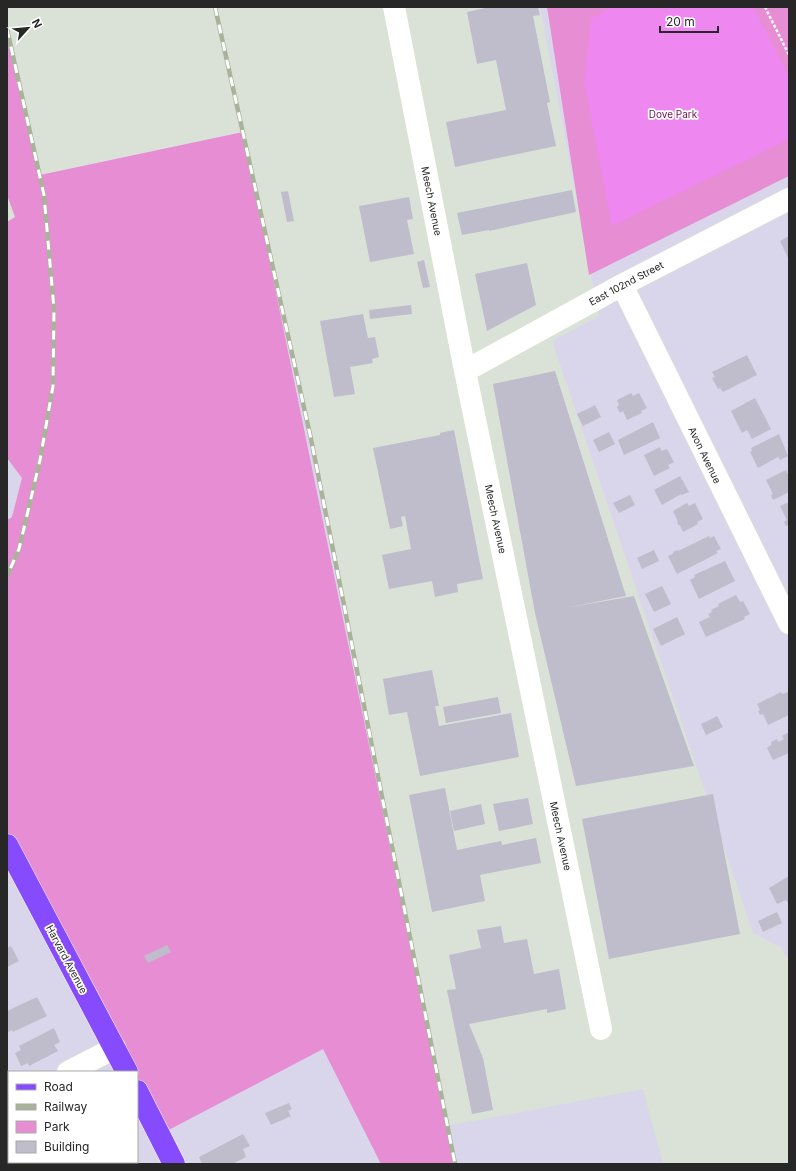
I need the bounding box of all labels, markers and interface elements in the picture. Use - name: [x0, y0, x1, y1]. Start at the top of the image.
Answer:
- north arrow: [8, 8, 48, 48]
- scale bar: [660, 8, 718, 34]
- text: 20 m: [666, 14, 695, 29]
- text: N: [29, 17, 45, 30]
- park label: Dove Park: [649, 108, 698, 120]
- street label: Meech Avenue: [419, 165, 445, 237]
- street label: East 102nd Street: [587, 258, 666, 308]
- street label: Avon Avenue: [686, 425, 724, 485]
- street label: Meech Avenue: [483, 483, 509, 555]
- street label: Meech Avenue: [548, 800, 574, 872]
- street label: Harvard Avenue: [44, 923, 90, 995]
- legend: [8, 1071, 138, 1163]
- text: Road: [44, 1079, 73, 1094]
- text: Railway: [44, 1099, 88, 1114]
- text: Park: [44, 1119, 70, 1134]
- text: Building: [44, 1139, 89, 1154]

